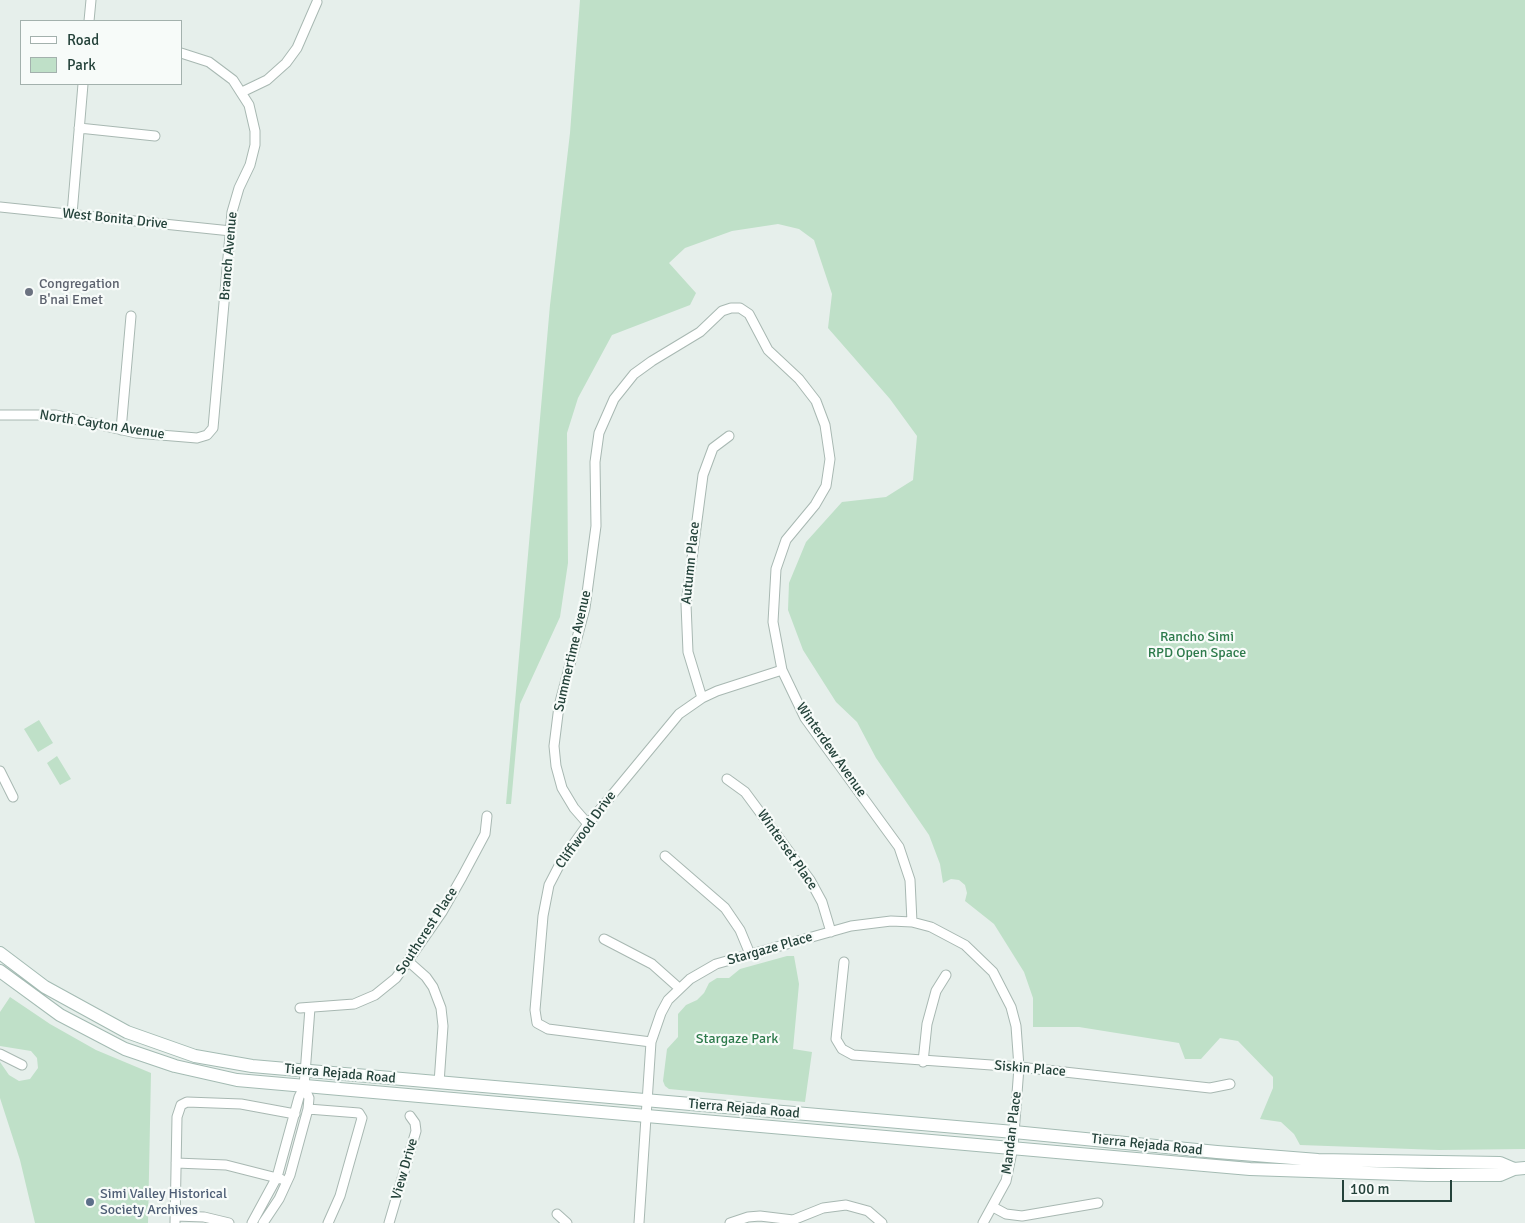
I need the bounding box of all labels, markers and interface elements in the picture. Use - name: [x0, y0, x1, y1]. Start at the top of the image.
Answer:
- legend: [20, 20, 182, 85]
- text: Road: [67, 31, 99, 49]
- text: Park: [67, 56, 96, 74]
- street label: West Bonita Drive: [61, 205, 169, 233]
- street label: Branch Avenue: [217, 211, 241, 301]
- place label: Congregation B'nai Emet: [39, 276, 120, 308]
- marker: Congregation B'nai Emet: [23, 286, 35, 298]
- street label: North Cayton Avenue: [38, 407, 166, 443]
- street label: Autumn Place: [678, 521, 704, 605]
- street label: Summertime Avenue: [551, 589, 595, 713]
- park label: Rancho Simi RPD Open Space: [1148, 629, 1246, 662]
- street label: Winterdew Avenue: [792, 700, 870, 800]
- street label: Cliffwood Drive: [552, 788, 620, 872]
- street label: Winterset Place: [753, 807, 821, 893]
- street label: Southcrest Place: [393, 884, 461, 978]
- street label: Stargaze Place: [725, 929, 815, 969]
- park label: Stargaze Park: [696, 1031, 778, 1047]
- street label: Siskin Place: [994, 1058, 1066, 1080]
- street label: Tierra Rejada Road: [284, 1061, 396, 1087]
- street label: Mandan Place: [999, 1090, 1025, 1176]
- street label: Tierra Rejada Road: [688, 1096, 800, 1122]
- street label: Tierra Rejada Road: [1091, 1131, 1203, 1159]
- street label: View Drive: [388, 1136, 422, 1202]
- scale bar: [1345, 1170, 1455, 1202]
- text: 100 m: [1350, 1180, 1390, 1198]
- place label: Simi Valley Historical Society Archives: [100, 1186, 227, 1218]
- marker: Simi Valley Historical Society Archives: [84, 1196, 96, 1208]

